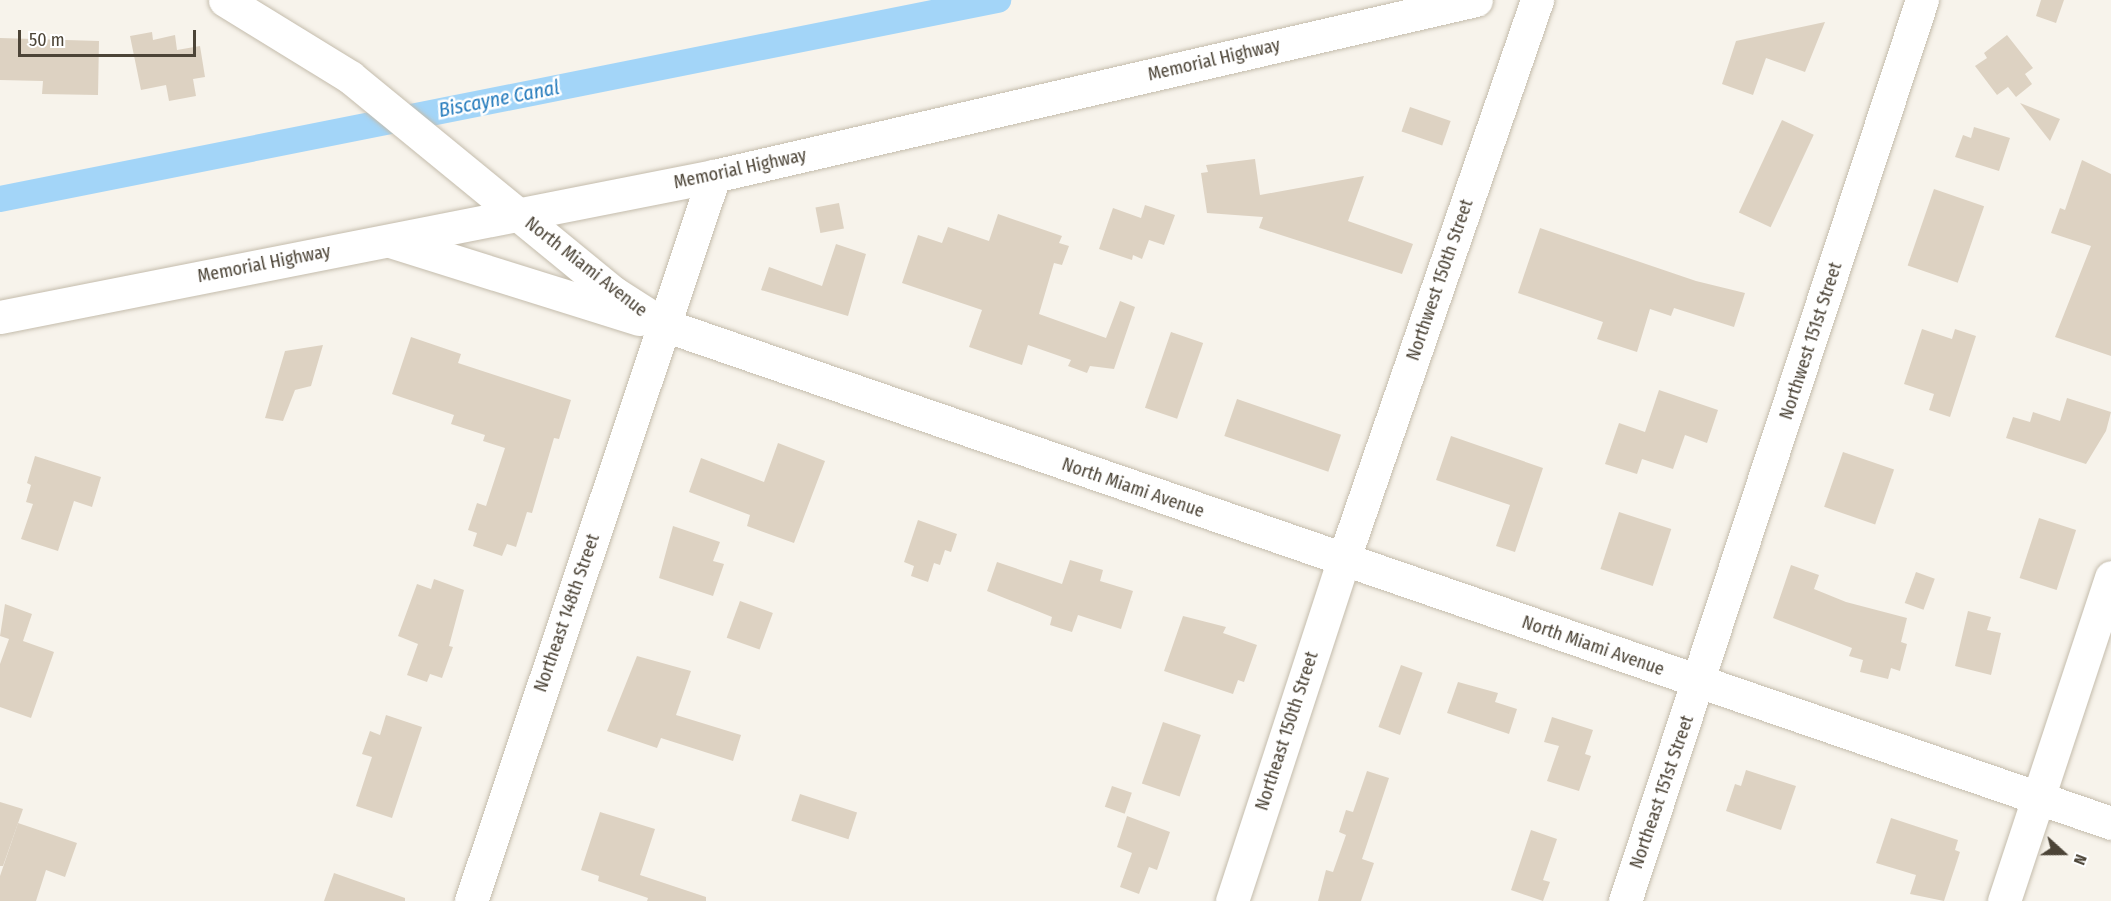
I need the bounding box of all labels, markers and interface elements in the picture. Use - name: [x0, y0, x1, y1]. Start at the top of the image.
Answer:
- scale bar: [21, 18, 200, 56]
- text: 50 m: [29, 29, 65, 51]
- street label: Memorial Highway: [1146, 34, 1282, 86]
- water label: Biscayne Canal: [437, 76, 561, 122]
- street label: Memorial Highway: [672, 144, 808, 194]
- street label: Northwest 150th Street: [1402, 197, 1478, 363]
- street label: North Miami Avenue: [521, 213, 651, 321]
- street label: Memorial Highway: [196, 241, 332, 287]
- street label: Northwest 151st Street: [1775, 260, 1847, 422]
- street label: North Miami Avenue: [1059, 454, 1207, 522]
- street label: Northeast 148th Street: [530, 531, 604, 695]
- street label: North Miami Avenue: [1519, 612, 1667, 680]
- street label: Northeast 150th Street: [1251, 649, 1323, 813]
- street label: Northeast 151st Street: [1626, 712, 1698, 872]
- north arrow: [2033, 823, 2093, 883]
- text: N: [2070, 852, 2091, 868]

